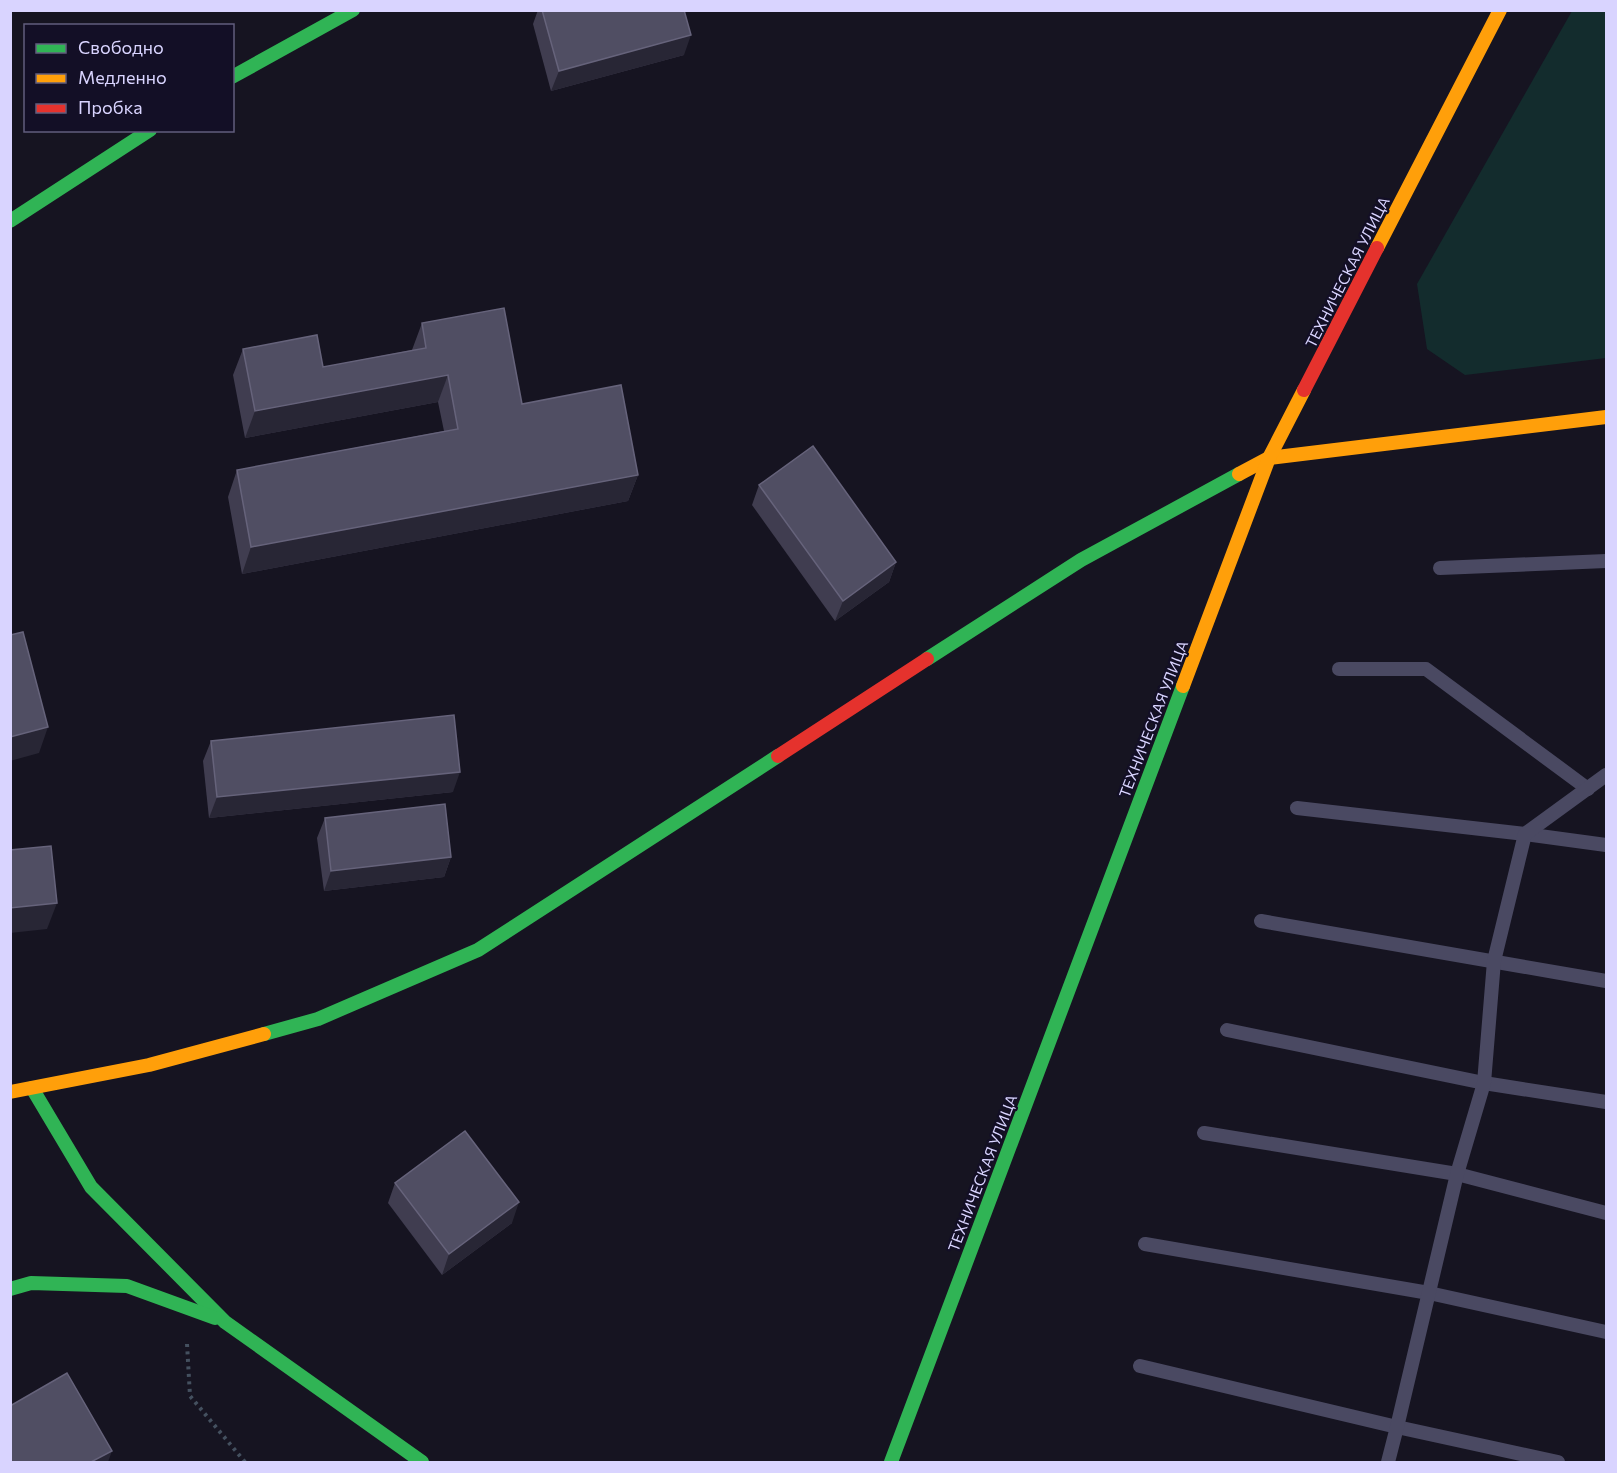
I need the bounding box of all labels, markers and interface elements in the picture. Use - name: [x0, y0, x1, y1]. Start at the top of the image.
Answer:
- legend: [24, 24, 234, 132]
- text: Свободно: [78, 36, 164, 58]
- text: Медленно: [78, 66, 167, 88]
- text: Пробка: [78, 96, 143, 118]
- street label: ТЕХНИЧЕСКАЯ УЛИЦА: [1301, 194, 1393, 350]
- street label: ТЕХНИЧЕСКАЯ УЛИЦА: [1115, 638, 1191, 800]
- street label: ТЕХНИЧЕСКАЯ УЛИЦА: [944, 1092, 1020, 1254]

